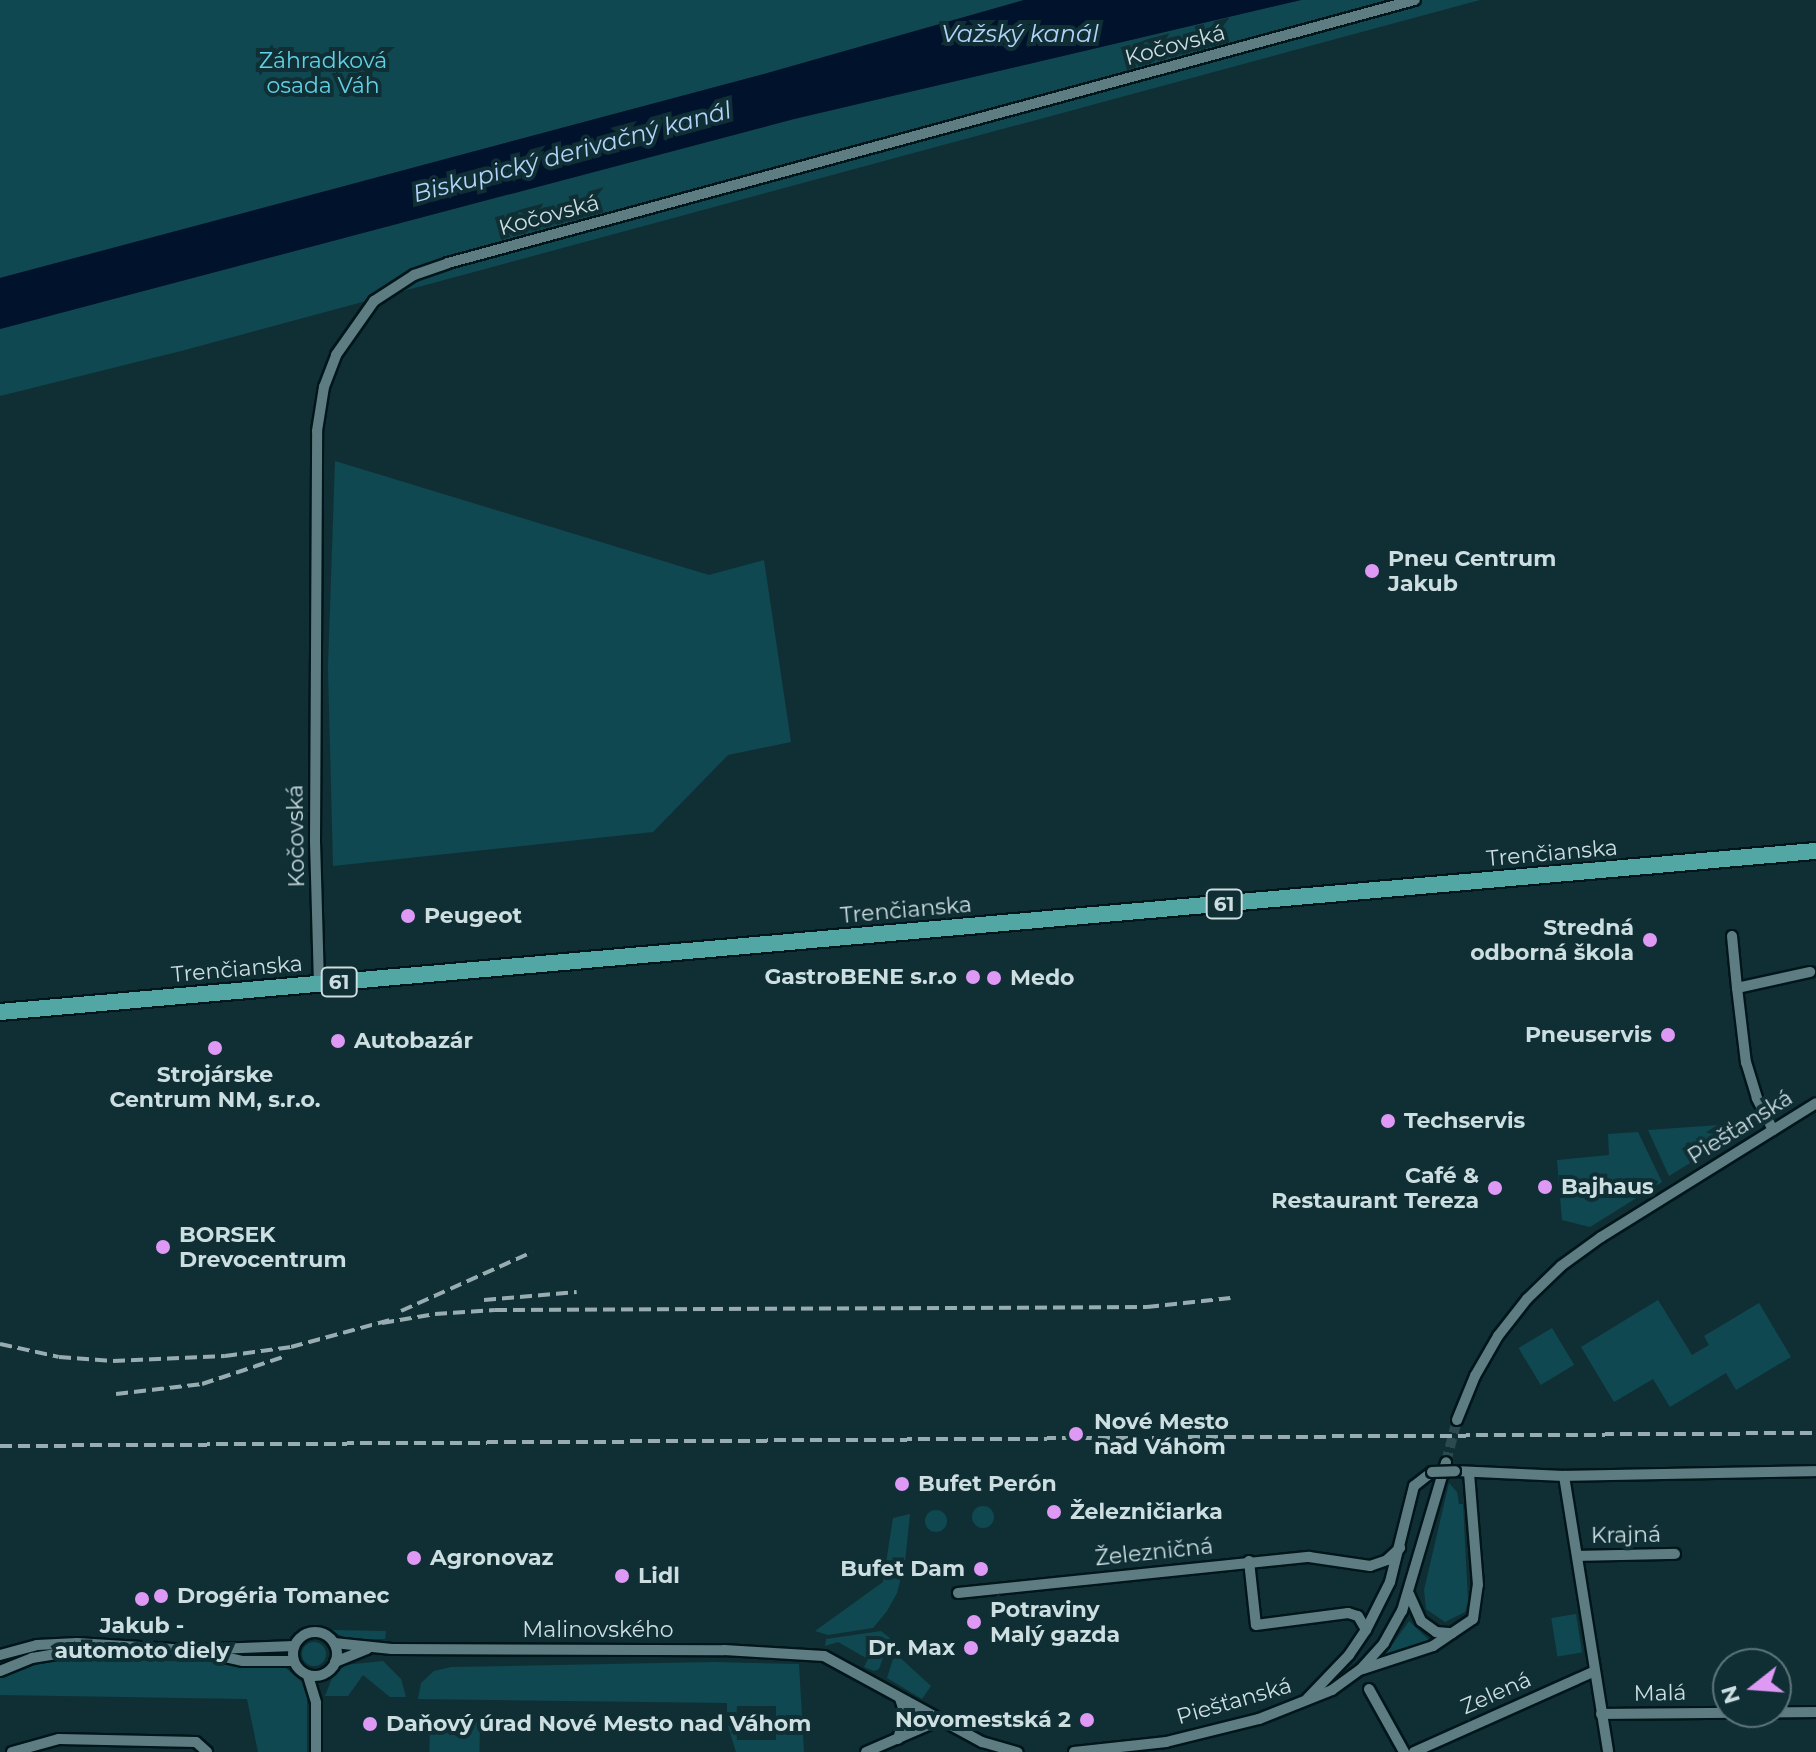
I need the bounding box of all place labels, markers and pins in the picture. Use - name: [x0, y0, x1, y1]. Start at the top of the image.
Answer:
- place label: Pneu Centrum Jakub: [1388, 545, 1556, 596]
- marker: Pneu Centrum Jakub: [1363, 562, 1381, 580]
- place label: Peugeot: [424, 903, 522, 929]
- marker: Peugeot: [399, 907, 417, 925]
- place label: Stredná odborná škola: [1470, 914, 1634, 966]
- marker: Stredná odborná škola: [1641, 931, 1659, 949]
- place label: GastroBENE s.r.o: [764, 964, 957, 990]
- place label: Medo: [1010, 965, 1075, 991]
- marker: GastroBENE s.r.o: [964, 968, 982, 986]
- marker: Medo: [985, 969, 1003, 987]
- place label: Pneuservis: [1525, 1022, 1652, 1048]
- marker: Pneuservis: [1659, 1026, 1677, 1044]
- place label: Autobazár: [354, 1028, 473, 1054]
- marker: Autobazár: [329, 1032, 347, 1050]
- marker: Strojárske Centrum NM, s.r.o.: [206, 1039, 224, 1057]
- place label: Strojárske Centrum NM, s.r.o.: [109, 1061, 321, 1112]
- place label: Techservis: [1404, 1108, 1525, 1134]
- marker: Techservis: [1379, 1112, 1397, 1130]
- place label: Café & Restaurant Tereza: [1271, 1162, 1479, 1214]
- place label: Bajhaus: [1561, 1174, 1654, 1200]
- marker: Bajhaus: [1536, 1178, 1554, 1196]
- marker: Café & Restaurant Tereza: [1486, 1179, 1504, 1197]
- place label: BORSEK Drevocentrum: [179, 1221, 347, 1272]
- marker: BORSEK Drevocentrum: [154, 1238, 172, 1256]
- place label: Nové Mesto nad Váhom: [1094, 1408, 1229, 1460]
- marker: Nové Mesto nad Váhom: [1065, 1423, 1087, 1445]
- place label: Bufet Perón: [918, 1471, 1057, 1497]
- marker: Bufet Perón: [893, 1475, 911, 1493]
- place label: Železničiarka: [1070, 1499, 1223, 1525]
- marker: Železničiarka: [1045, 1503, 1063, 1521]
- place label: Agronovaz: [430, 1545, 553, 1571]
- marker: Agronovaz: [405, 1549, 423, 1567]
- place label: Bufet Dam: [840, 1556, 965, 1582]
- marker: Bufet Dam: [972, 1560, 990, 1578]
- place label: Lidl: [638, 1563, 680, 1589]
- marker: Lidl: [613, 1567, 631, 1585]
- place label: Drogéria Tomanec: [177, 1583, 390, 1609]
- marker: Drogéria Tomanec: [152, 1587, 170, 1605]
- marker: Jakub - automoto diely: [133, 1590, 151, 1608]
- place label: Potraviny Malý gazda: [990, 1596, 1120, 1648]
- place label: Jakub - automoto diely: [54, 1612, 230, 1664]
- marker: Potraviny Malý gazda: [965, 1613, 983, 1631]
- place label: Dr. Max: [868, 1635, 955, 1661]
- marker: Dr. Max: [962, 1639, 980, 1657]
- place label: Novomestská 2: [895, 1707, 1071, 1733]
- place label: Daňový úrad Nové Mesto nad Váhom: [386, 1711, 811, 1737]
- marker: Novomestská 2: [1078, 1711, 1096, 1729]
- marker: Daňový úrad Nové Mesto nad Váhom: [361, 1715, 379, 1733]

